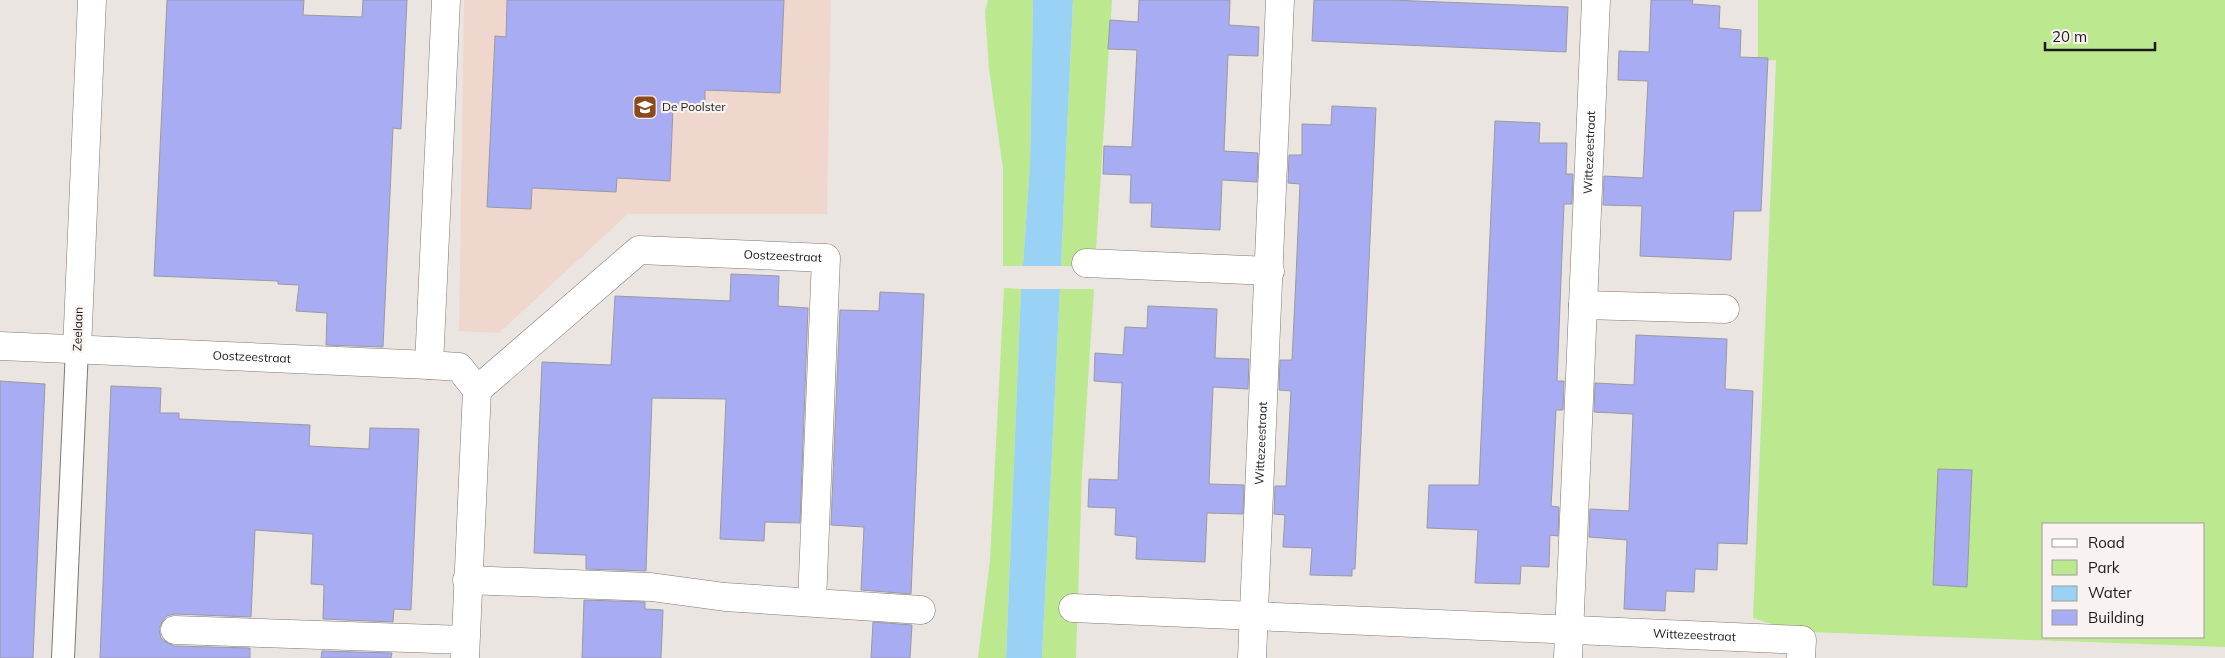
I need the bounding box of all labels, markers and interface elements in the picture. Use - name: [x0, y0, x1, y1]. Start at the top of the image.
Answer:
- scale bar: [2045, 20, 2155, 52]
- text: 20 m: [2052, 27, 2087, 46]
- school or university icon: De Poolster: [632, 94, 658, 120]
- place label: De Poolster: [662, 99, 726, 114]
- street label: Wittezeestraat: [1580, 111, 1598, 194]
- street label: Oostzeestraat: [743, 246, 822, 265]
- street label: Zeelaan: [69, 307, 86, 351]
- street label: Oostzeestraat: [212, 347, 291, 366]
- street label: Wittezeestraat: [1251, 401, 1270, 485]
- legend: [2042, 523, 2205, 638]
- text: Road: [2088, 533, 2125, 552]
- text: Park: [2088, 558, 2120, 577]
- text: Water: [2088, 583, 2132, 602]
- text: Building: [2088, 608, 2144, 627]
- street label: Wittezeestraat: [1653, 625, 1736, 644]

